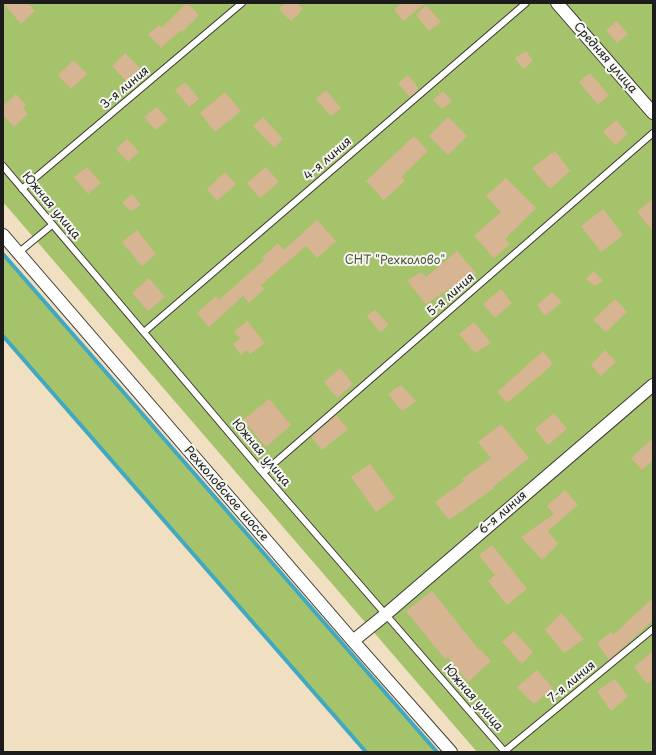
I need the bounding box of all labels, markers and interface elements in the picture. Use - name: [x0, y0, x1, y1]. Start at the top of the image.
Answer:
- street label: Средняя улица: [570, 20, 640, 96]
- street label: 3-я линия: [98, 64, 152, 112]
- street label: 4-я линия: [301, 134, 355, 184]
- street label: Южная улица: [19, 169, 83, 243]
- park label: СНТ "Рехколово": [345, 254, 445, 268]
- street label: 5-я линия: [424, 270, 478, 320]
- street label: Южная улица: [229, 416, 293, 490]
- street label: Рехколовское шоссе: [181, 444, 271, 544]
- street label: 6-я линия: [476, 488, 530, 538]
- street label: 7-я линия: [546, 658, 598, 706]
- street label: Южная улица: [440, 662, 506, 734]

